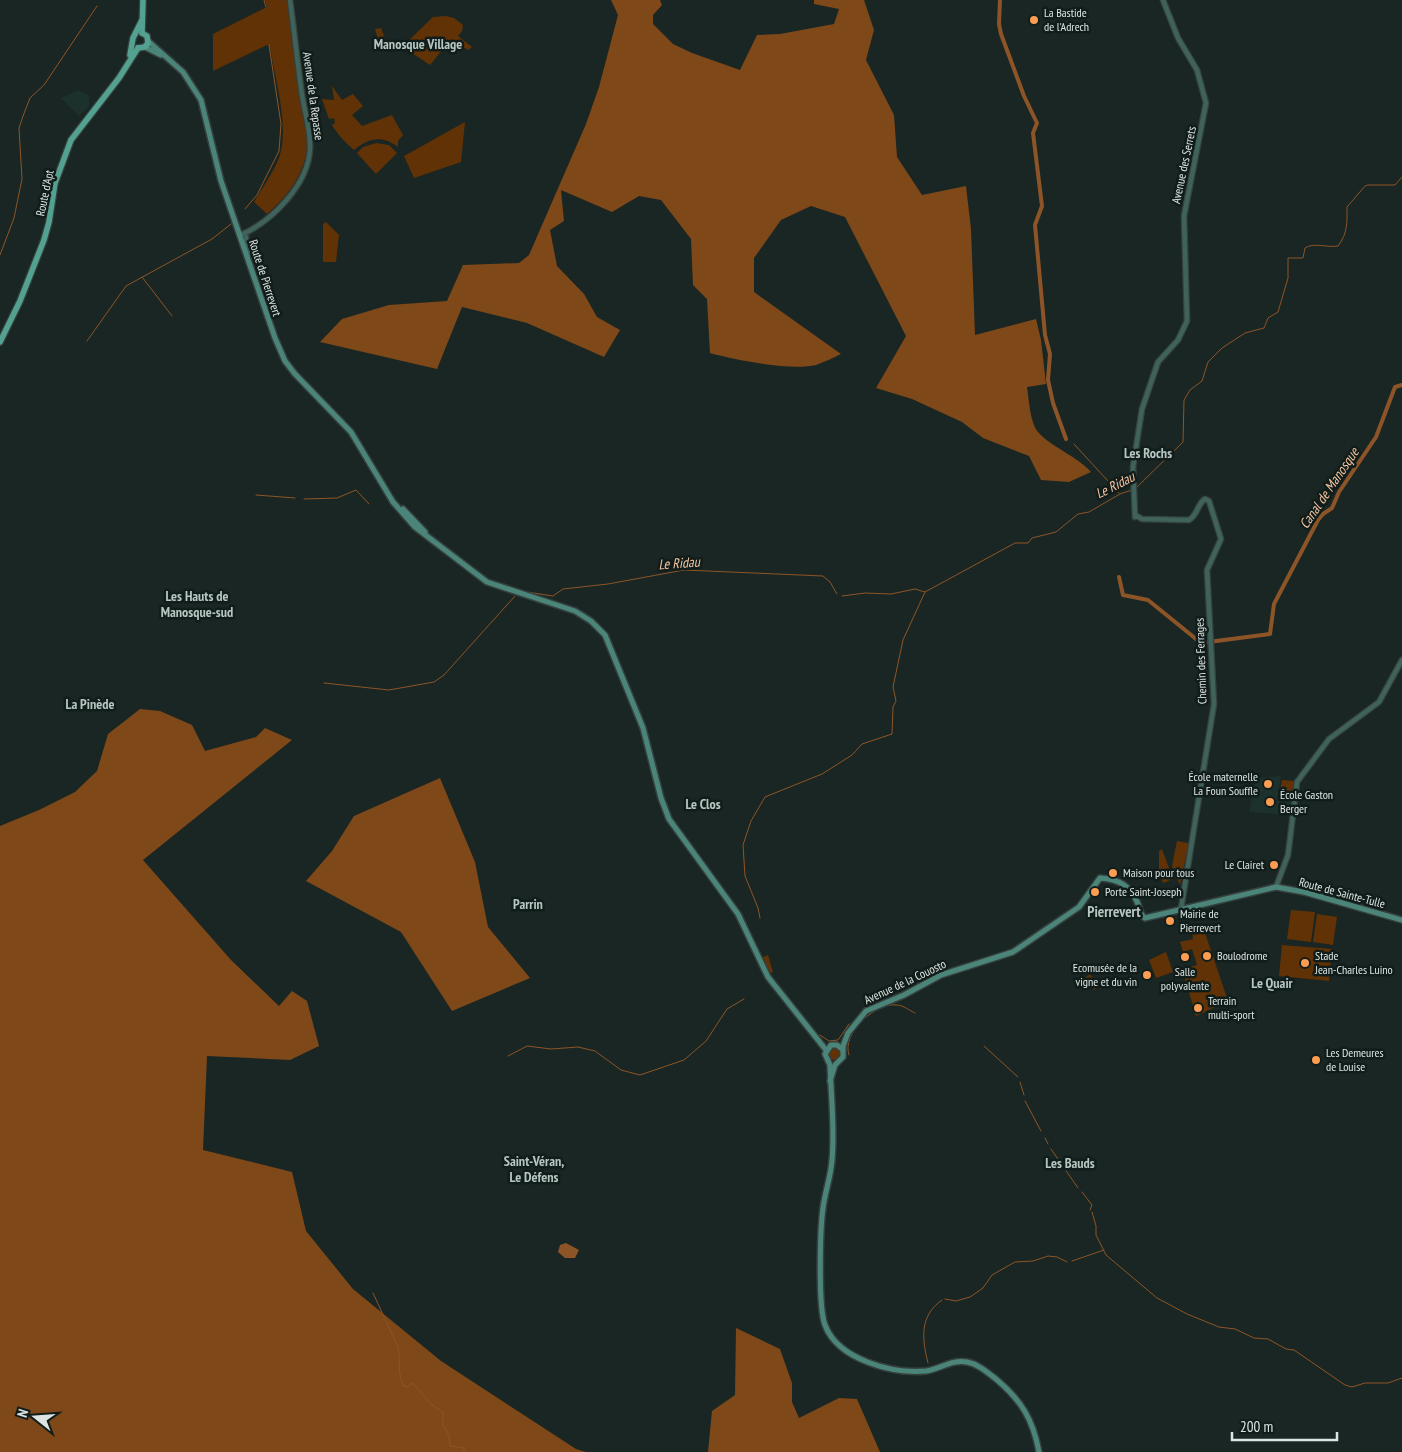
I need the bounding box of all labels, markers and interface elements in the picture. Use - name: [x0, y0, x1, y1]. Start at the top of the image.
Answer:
- place label: La Bastide de l'Adrech: [1044, 5, 1089, 34]
- marker: La Bastide de l'Adrech: [1028, 14, 1040, 26]
- district label: Manosque Village: [374, 35, 462, 53]
- street label: Avenue de la Repasse: [300, 51, 327, 141]
- street label: Avenue des Serrets: [1168, 125, 1199, 205]
- street label: Route d'Apt: [32, 168, 57, 217]
- street label: Route de Pierrevert: [246, 238, 285, 319]
- water label: Canal de Manosque: [1295, 443, 1363, 532]
- district label: Les Rochs: [1124, 444, 1172, 462]
- water label: Le Ridau: [1092, 467, 1138, 502]
- water label: Le Ridau: [658, 553, 701, 573]
- district label: Les Hauts de Manosque-sud: [161, 587, 233, 621]
- street label: Chemin des Ferrages: [1192, 618, 1209, 704]
- district label: La Pinède: [66, 695, 114, 713]
- place label: École maternelle La Foun Souffle: [1188, 769, 1258, 798]
- marker: École maternelle La Foun Souffle: [1262, 778, 1274, 790]
- place label: École Gaston Berger: [1280, 787, 1333, 816]
- district label: Le Clos: [685, 795, 721, 813]
- marker: École Gaston Berger: [1264, 796, 1276, 808]
- place label: Le Clairet: [1225, 857, 1265, 872]
- marker: Le Clairet: [1268, 859, 1280, 871]
- place label: Maison pour tous: [1123, 865, 1194, 880]
- marker: Maison pour tous: [1107, 867, 1119, 879]
- street label: Route de Sainte-Tulle: [1297, 874, 1387, 911]
- place label: Porte Saint-Joseph: [1105, 884, 1181, 899]
- marker: Porte Saint-Joseph: [1089, 886, 1101, 898]
- district label: Parrin: [513, 895, 543, 913]
- district label: Pierrevert: [1087, 902, 1141, 921]
- place label: Mairie de Pierrevert: [1180, 906, 1221, 935]
- marker: Mairie de Pierrevert: [1164, 915, 1176, 927]
- place label: Boulodrome: [1217, 948, 1268, 963]
- place label: Stade Jean-Charles Luino: [1314, 948, 1393, 977]
- marker: Boulodrome: [1201, 950, 1213, 962]
- marker: Salle polyvalente: [1179, 951, 1191, 963]
- street label: Avenue de la Couosto: [861, 956, 948, 1007]
- marker: Stade Jean-Charles Luino: [1299, 957, 1311, 969]
- place label: Ecomusée de la vigne et du vin: [1073, 960, 1137, 989]
- place label: Salle polyvalente: [1161, 964, 1209, 993]
- marker: Ecomusée de la vigne et du vin: [1141, 969, 1153, 981]
- district label: Le Quair: [1251, 974, 1294, 992]
- place label: Terrain multi-sport: [1208, 993, 1255, 1022]
- marker: Terrain multi-sport: [1192, 1002, 1204, 1014]
- place label: Les Demeures de Louise: [1326, 1045, 1384, 1074]
- marker: Les Demeures de Louise: [1310, 1054, 1322, 1066]
- district label: Saint-Véran, Le Défens: [504, 1152, 564, 1186]
- district label: Les Bauds: [1045, 1154, 1095, 1172]
- north arrow: [10, 1392, 60, 1442]
- text: N: [13, 1407, 32, 1419]
- scale bar: [1232, 1410, 1337, 1442]
- text: 200 m: [1240, 1417, 1273, 1436]

